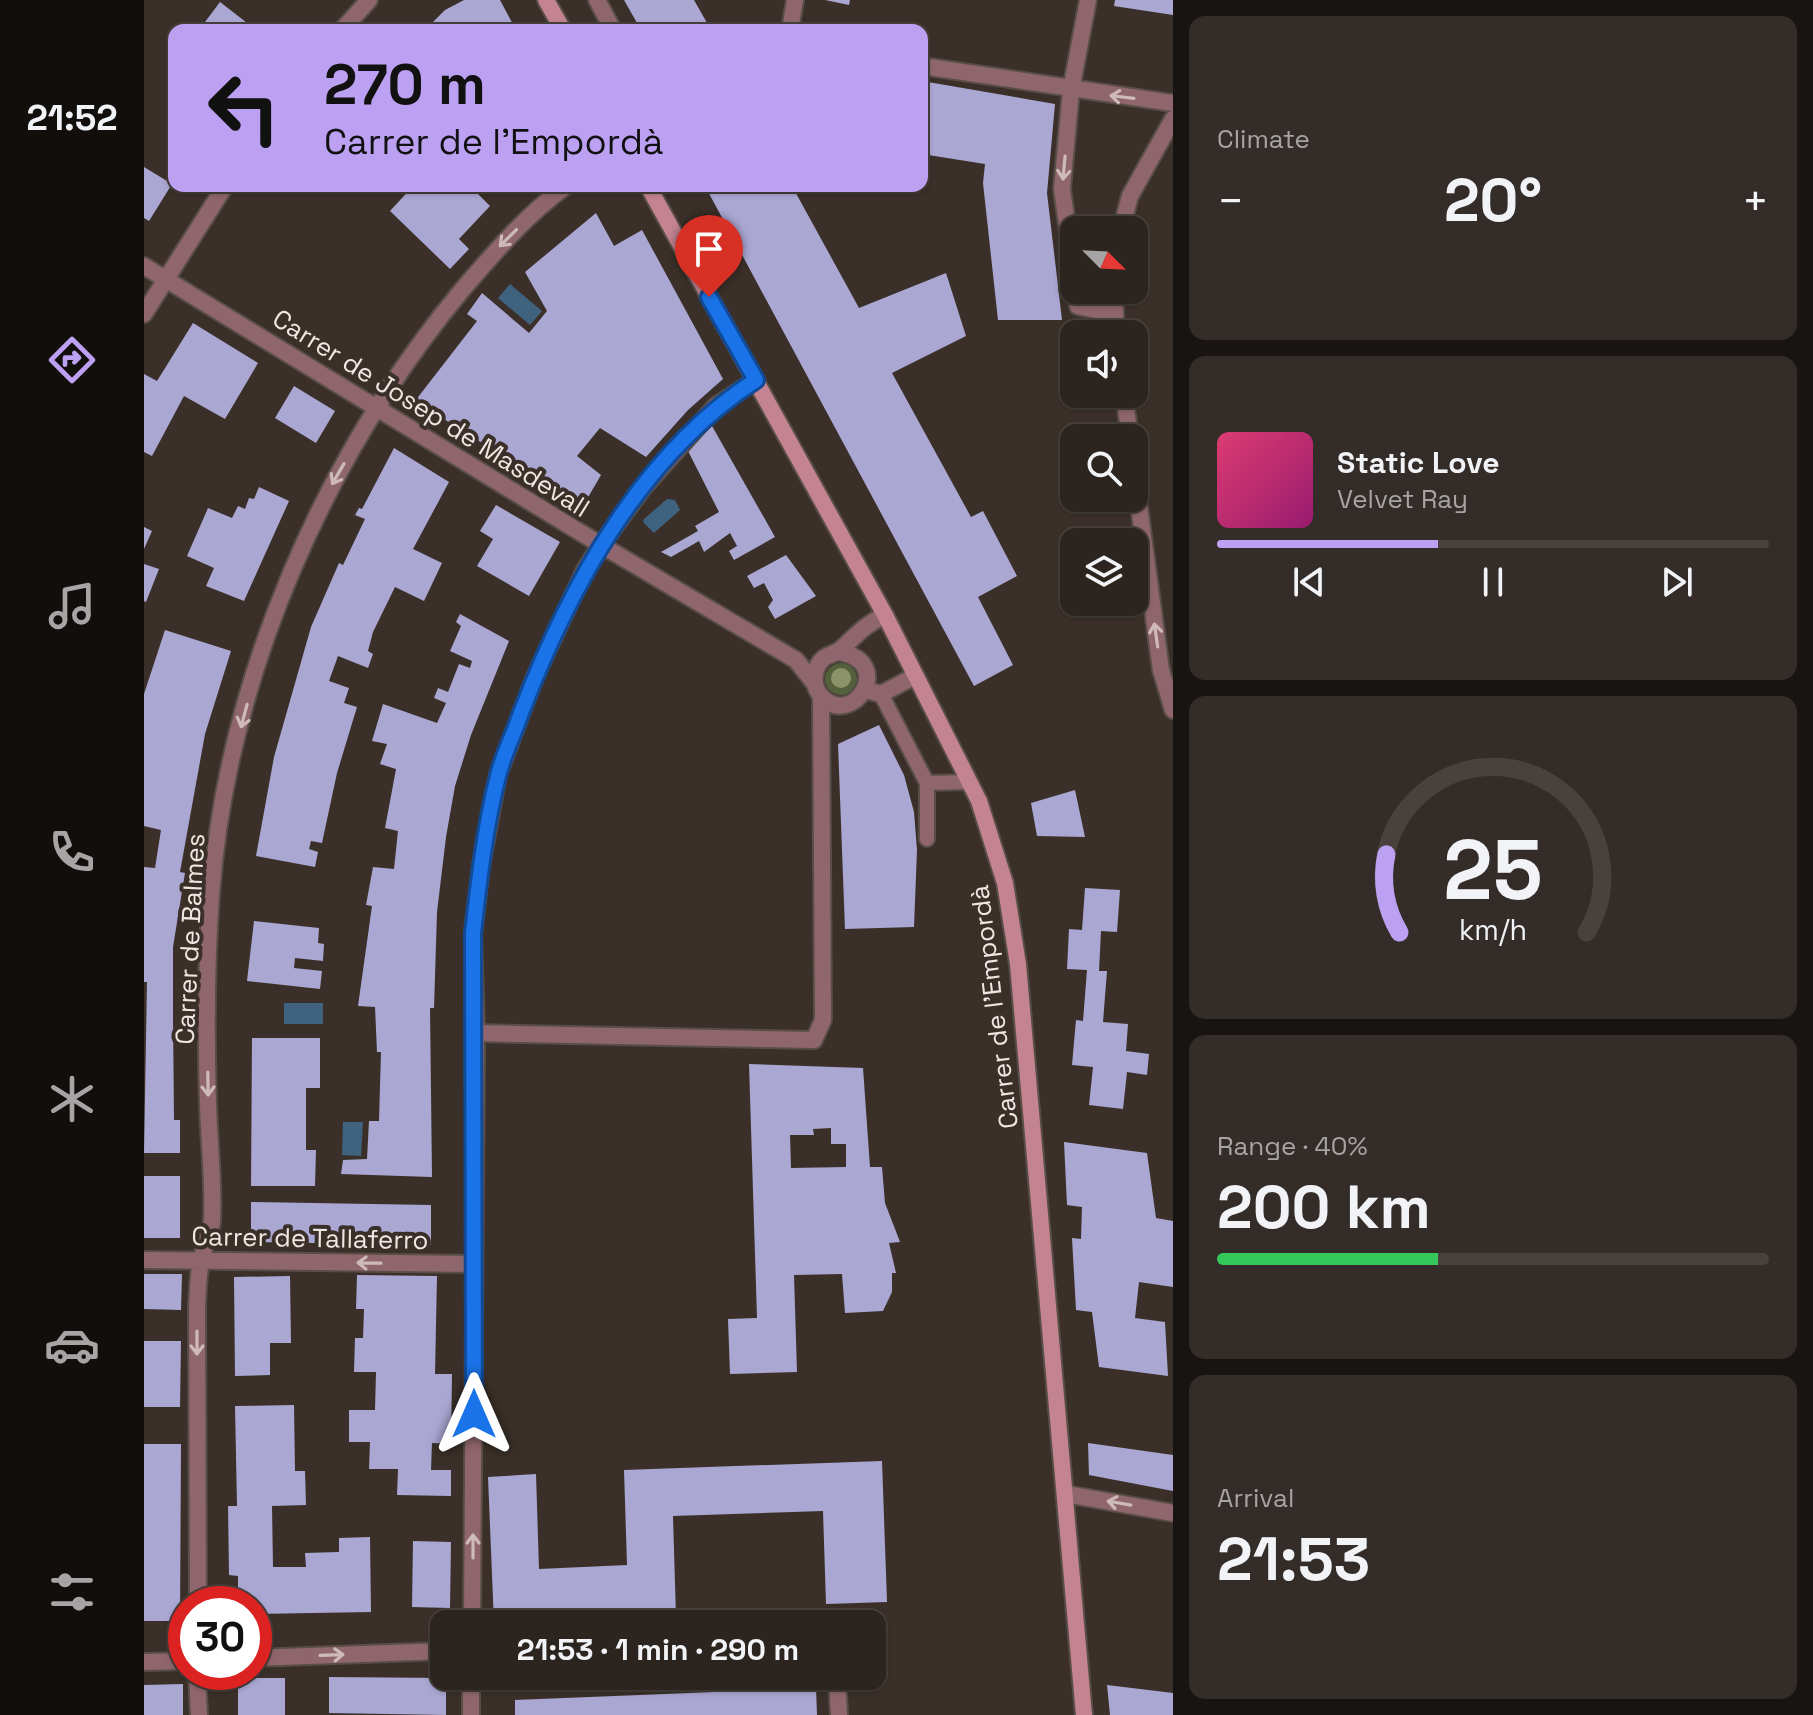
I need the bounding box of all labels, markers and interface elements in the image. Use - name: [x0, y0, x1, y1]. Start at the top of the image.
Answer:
- text: 270 m: [324, 49, 486, 120]
- icon: left: [192, 56, 296, 160]
- one-way arrow: [1110, 89, 1135, 104]
- text: 21:52: [26, 95, 118, 141]
- text: Carrer de l'Empordà: [324, 119, 664, 165]
- text: Climate: [1217, 122, 1310, 156]
- one-way arrow: [1056, 154, 1071, 181]
- text: 20°: [1444, 162, 1542, 239]
- text: −: [1217, 173, 1244, 229]
- text: +: [1742, 173, 1769, 229]
- pin: [675, 215, 743, 297]
- north arrow: [1060, 216, 1148, 304]
- map controls: [1060, 216, 1148, 616]
- icon: arrive: [687, 227, 731, 271]
- one-way arrow: [499, 228, 518, 247]
- street label: Carrer de Josep de Masdevall: [266, 301, 596, 525]
- button: sound: [1060, 320, 1148, 408]
- icon: directions: [44, 332, 100, 388]
- button: search: [1060, 424, 1148, 512]
- text: Static Love: [1337, 443, 1500, 482]
- one-way arrow: [330, 462, 346, 485]
- text: Velvet Ray: [1337, 482, 1468, 516]
- button: layers: [1060, 528, 1148, 616]
- icon: previous: [1287, 560, 1331, 604]
- icon: pause: [1471, 560, 1515, 604]
- icon: next: [1655, 560, 1699, 604]
- icon: music: [44, 578, 100, 634]
- one-way arrow: [1148, 622, 1163, 648]
- one-way arrow: [236, 702, 251, 728]
- text: 25: [1443, 817, 1543, 923]
- icon: phone: [44, 824, 100, 880]
- street label: Carrer de Balmes: [167, 833, 213, 1045]
- street label: Carrer de l'Empordà: [962, 883, 1026, 1131]
- text: km/h: [1459, 913, 1527, 949]
- one-way arrow: [200, 1070, 216, 1097]
- icon: climate: [44, 1071, 100, 1127]
- text: Range · 40%: [1217, 1129, 1368, 1163]
- text: 200 km: [1217, 1169, 1431, 1246]
- street label: Carrer de Tallaferro: [191, 1219, 429, 1257]
- one-way arrow: [356, 1255, 383, 1271]
- icon: car: [44, 1317, 100, 1373]
- one-way arrow: [189, 1329, 205, 1356]
- position arrow: [432, 1372, 516, 1456]
- text: Arrival: [1217, 1481, 1294, 1515]
- one-way arrow: [1107, 1495, 1132, 1510]
- text: 21:53: [1217, 1521, 1370, 1598]
- one-way arrow: [465, 1533, 481, 1560]
- icon: filters: [44, 1564, 100, 1620]
- speed limit sign: 30: [168, 1586, 272, 1690]
- text: 21:53 · 1 min · 290 m: [517, 1630, 799, 1669]
- one-way arrow: [318, 1648, 345, 1663]

